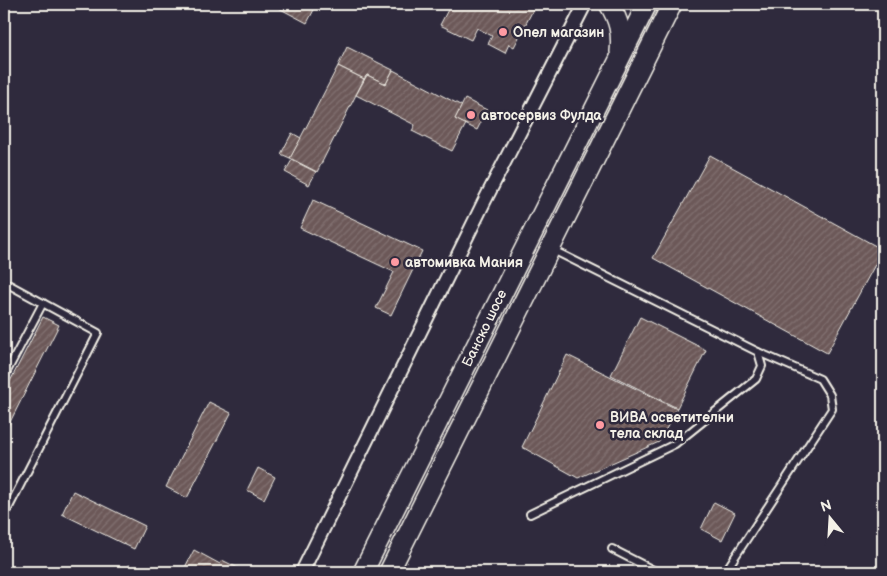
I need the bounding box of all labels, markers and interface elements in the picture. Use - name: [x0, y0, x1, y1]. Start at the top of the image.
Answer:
- place label: Опел магазин: [513, 24, 604, 41]
- marker: Опел магазин: [497, 26, 509, 38]
- place label: автосервиз Фулда: [481, 107, 602, 124]
- marker: автосервиз Фулда: [465, 109, 477, 121]
- place label: автомивка Мания: [405, 254, 523, 271]
- marker: автомивка Мания: [389, 256, 401, 268]
- street label: Банско шосе: [458, 287, 511, 370]
- place label: ВИВА осветителни тела склад: [610, 409, 734, 442]
- marker: ВИВА осветителни тела склад: [594, 419, 606, 431]
- north arrow: [804, 494, 854, 544]
- text: N: [819, 496, 834, 516]

